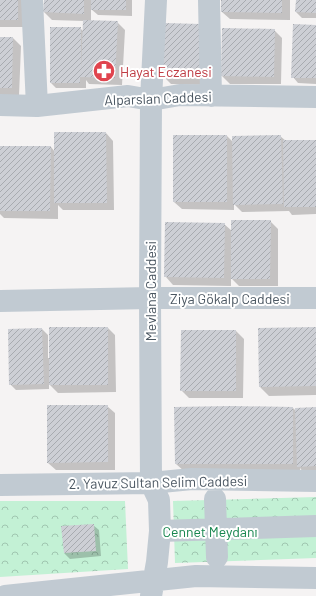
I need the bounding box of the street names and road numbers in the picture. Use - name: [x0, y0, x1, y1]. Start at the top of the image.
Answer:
- street label: Alparslan Caddesi: [104, 88, 212, 108]
- street label: Mevlana Caddesi: [142, 241, 159, 341]
- street label: Ziya Gökalp Caddesi: [170, 290, 290, 307]
- street label: 2. Yavuz Sultan Selim Caddesi: [69, 472, 247, 492]

